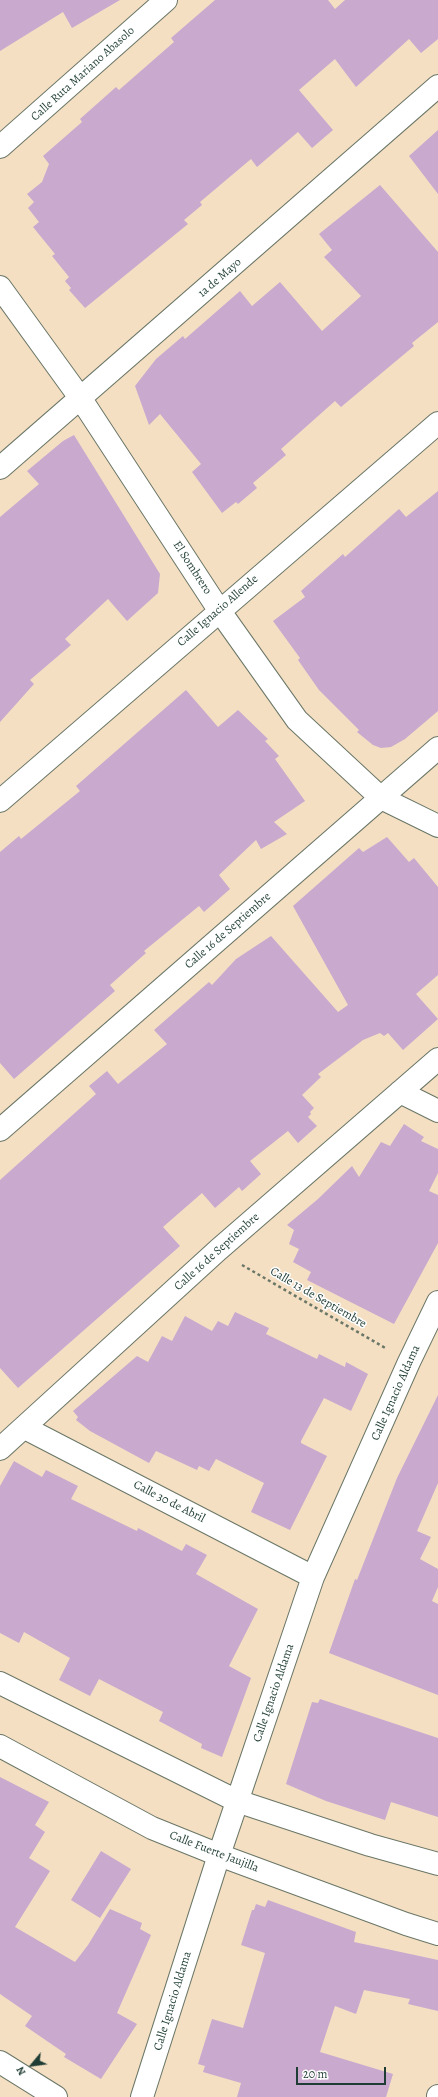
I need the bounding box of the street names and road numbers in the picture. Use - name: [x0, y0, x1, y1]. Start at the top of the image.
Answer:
- street label: Calle Ruta Mariano Abasolo: [28, 24, 138, 124]
- street label: 1a de Mayo: [195, 255, 245, 301]
- street label: El Sombrero: [169, 539, 215, 597]
- street label: Calle Ignacio Allende: [175, 572, 261, 650]
- street label: Calle 16 de Septiembre: [182, 890, 274, 972]
- street label: Calle 16 de Septiembre: [172, 1210, 262, 1294]
- street label: Calle 13 de Septiembre: [267, 1265, 369, 1331]
- street label: Calle Ignacio Aldama: [368, 1343, 424, 1443]
- street label: Calle 30 de Abril: [131, 1478, 207, 1526]
- street label: Calle Ignacio Aldama: [250, 1642, 298, 1744]
- street label: Calle Fuerte Jaujilla: [167, 1828, 261, 1876]
- street label: Calle Ignacio Aldama: [151, 1950, 195, 2052]

